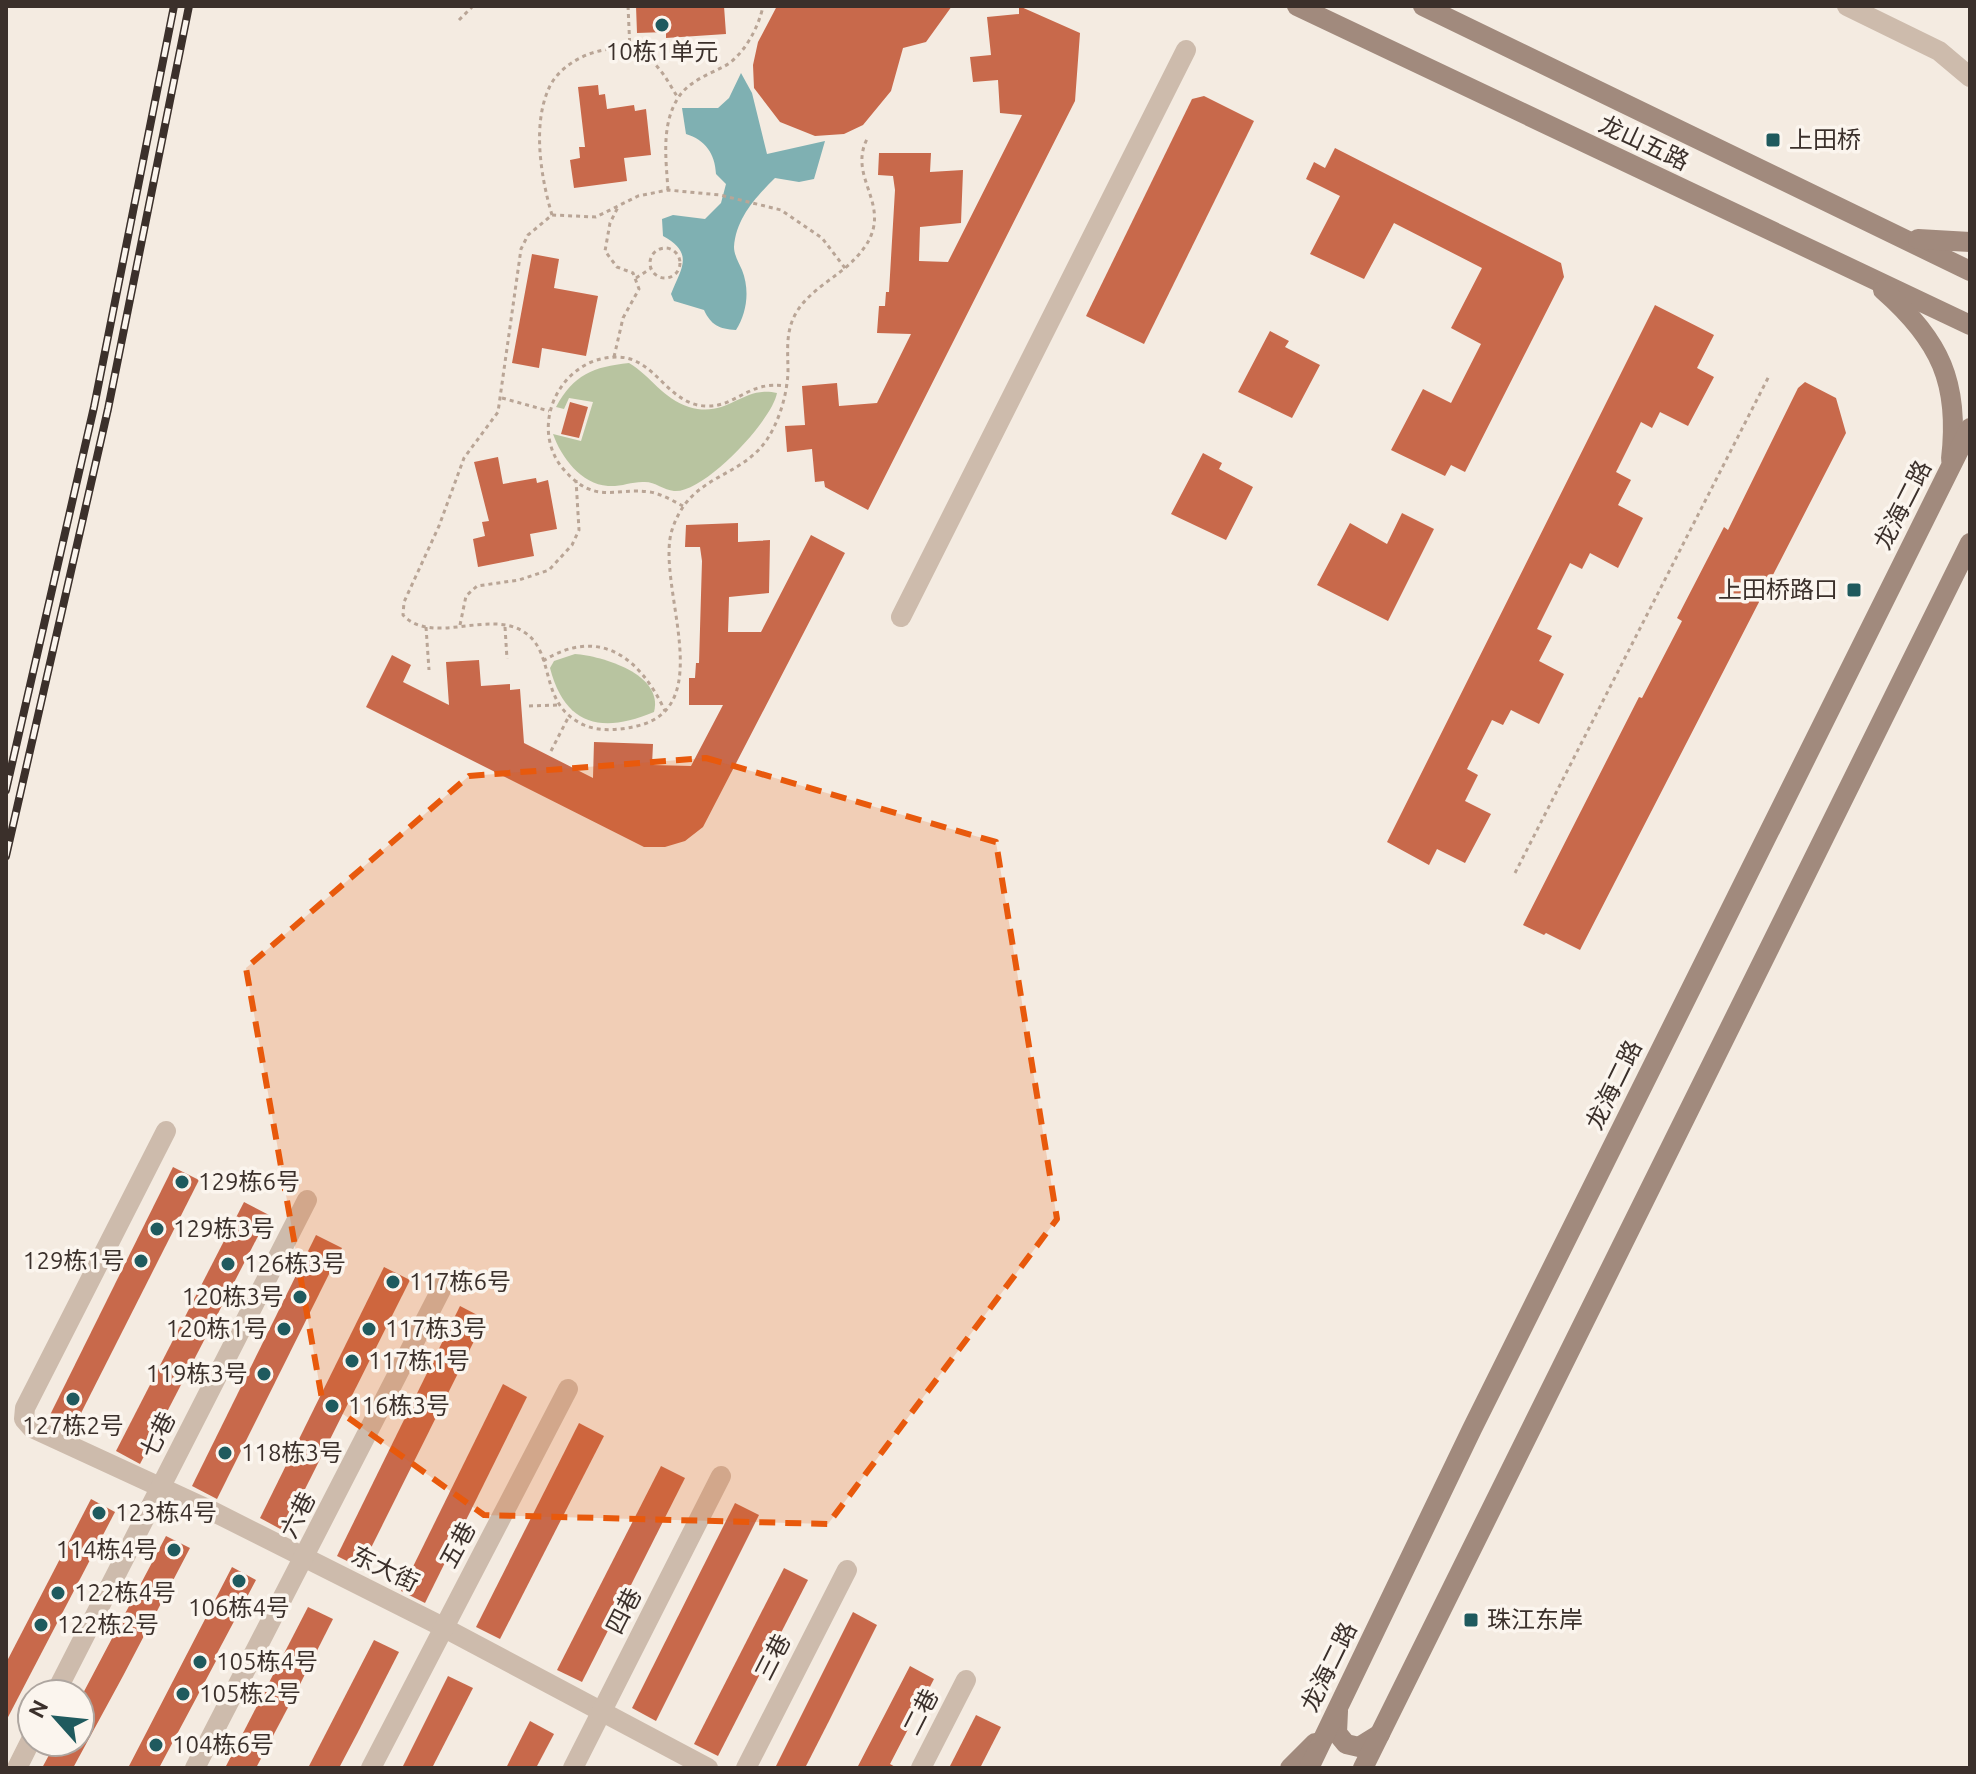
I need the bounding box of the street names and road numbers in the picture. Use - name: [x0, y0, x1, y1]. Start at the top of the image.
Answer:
- street label: 龙山五路: [1595, 110, 1693, 175]
- street label: 龙海二路: [1869, 456, 1936, 554]
- street label: 龙海二路: [1580, 1036, 1647, 1134]
- street label: 七巷: [135, 1407, 180, 1462]
- street label: 六巷: [275, 1487, 320, 1542]
- street label: 五巷: [434, 1517, 481, 1572]
- street label: 东大街: [347, 1541, 423, 1596]
- street label: 四巷: [601, 1583, 646, 1638]
- street label: 龙海二路: [1295, 1618, 1362, 1716]
- street label: 三巷: [750, 1629, 795, 1684]
- street label: 二巷: [898, 1684, 943, 1739]

